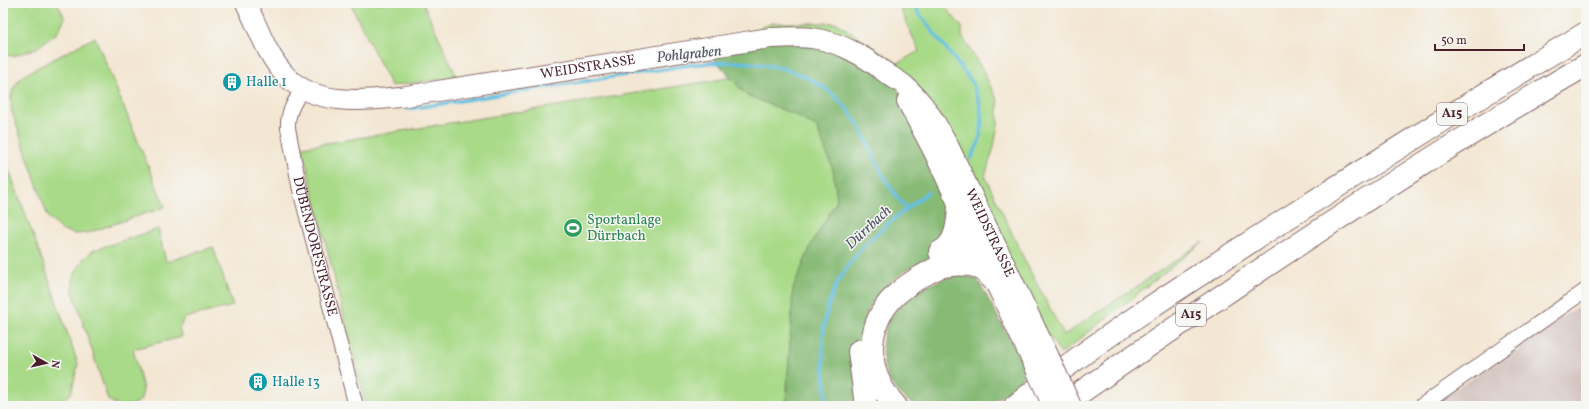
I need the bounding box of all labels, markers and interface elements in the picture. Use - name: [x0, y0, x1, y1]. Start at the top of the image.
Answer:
- scale bar: [1435, 26, 1524, 52]
- text: 50 m: [1441, 33, 1467, 49]
- water label: Pohlgraben: [655, 41, 723, 69]
- street label: WEIDSTRASSE: [539, 50, 637, 84]
- building icon: Halle 1: [221, 71, 243, 93]
- place label: Halle 1: [246, 73, 287, 92]
- road number: A15: [1437, 103, 1467, 125]
- street label: DÜBENDORFSTRASSE: [288, 175, 342, 318]
- street label: WEIDSTRASSE: [961, 185, 1019, 280]
- water label: Dürrbach: [841, 201, 897, 255]
- place label: Sportanlage Dürrbach: [587, 211, 662, 246]
- sports icon: Sportanlage Dürrbach: [562, 217, 584, 239]
- road number: A15: [1176, 304, 1206, 326]
- north arrow: [26, 343, 66, 383]
- text: N: [46, 359, 62, 369]
- building icon: Halle 13: [247, 371, 269, 393]
- place label: Halle 13: [272, 373, 320, 392]

